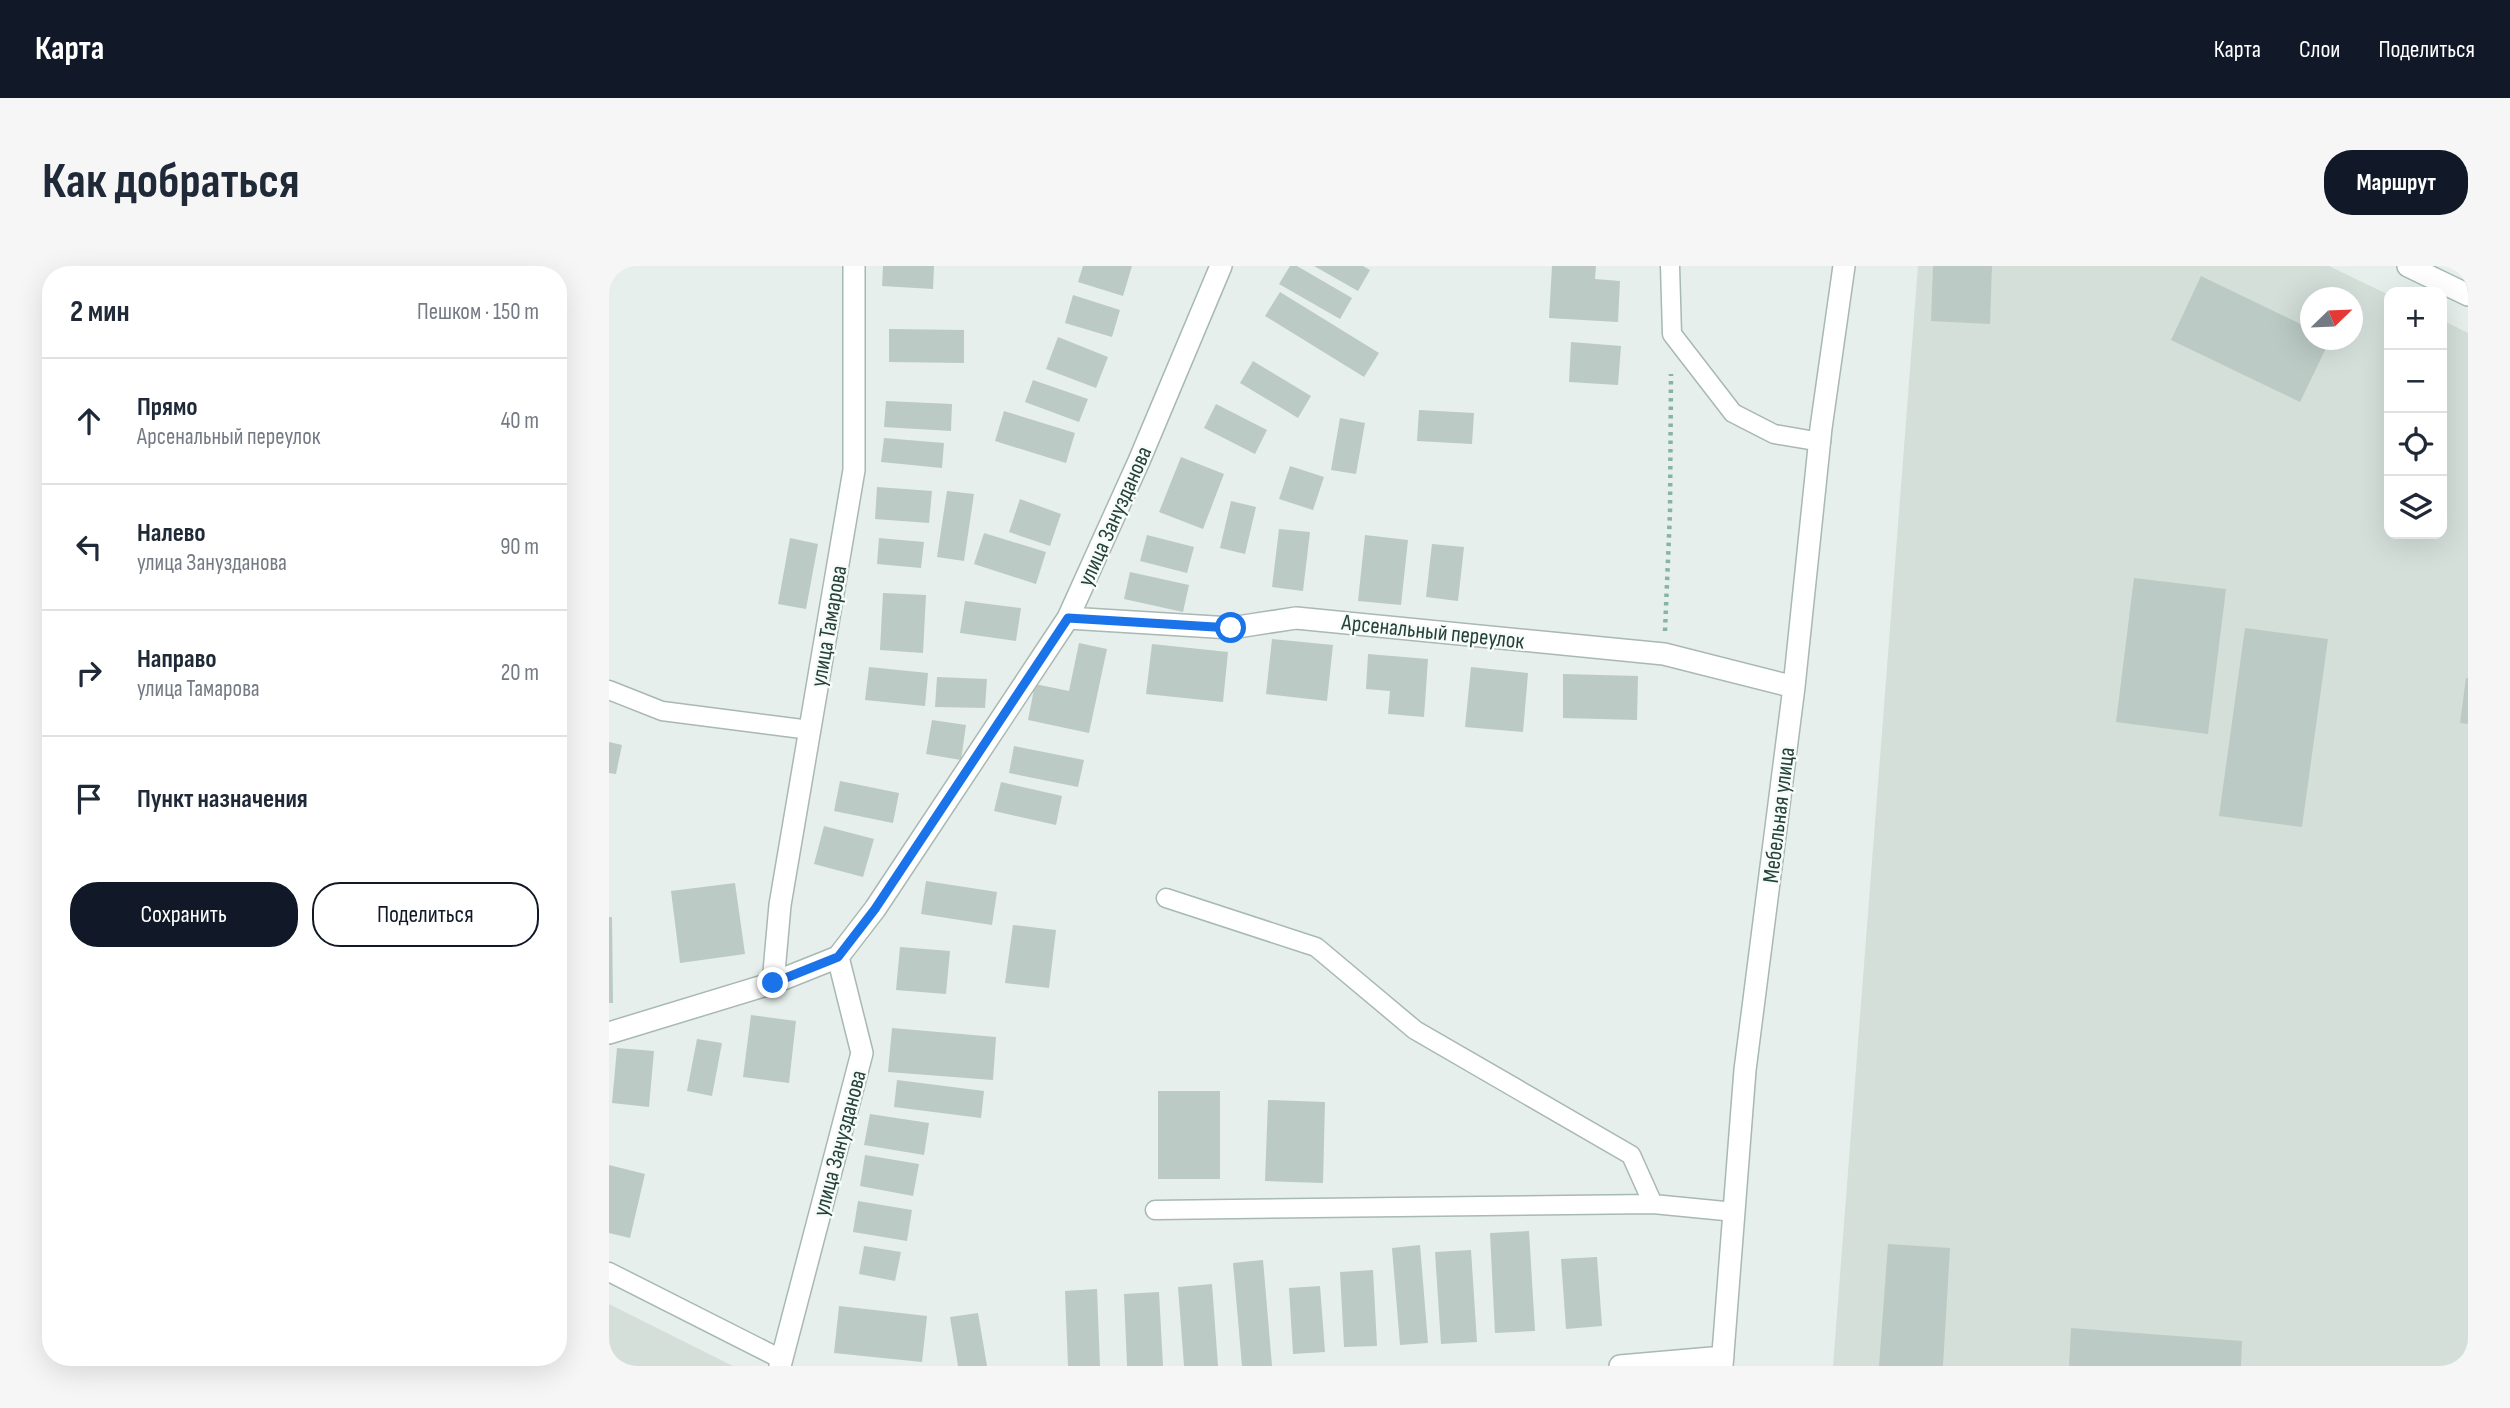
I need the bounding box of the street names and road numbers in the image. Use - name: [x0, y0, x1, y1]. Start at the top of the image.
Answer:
- street label: улица Занузданова: [1072, 442, 1158, 591]
- street label: улица Тамарова: [805, 563, 853, 689]
- street label: Арсенальный переулок: [1339, 608, 1526, 656]
- street label: Мебельная улица: [1757, 746, 1801, 884]
- street label: улица Занузданова: [807, 1067, 873, 1219]

